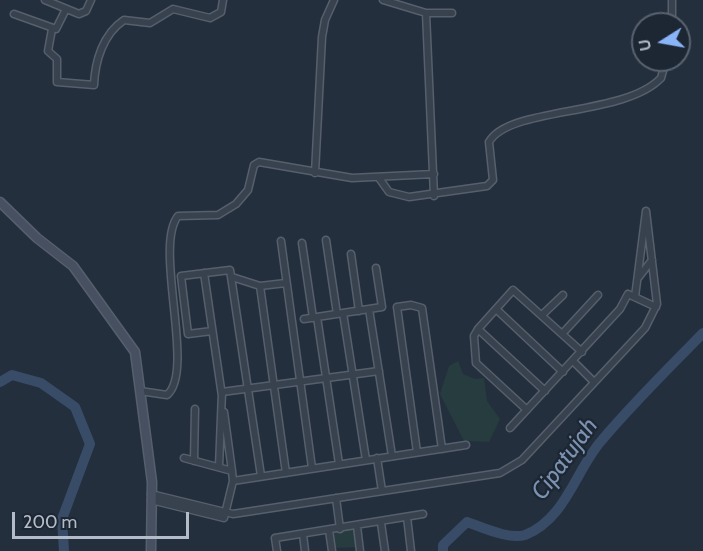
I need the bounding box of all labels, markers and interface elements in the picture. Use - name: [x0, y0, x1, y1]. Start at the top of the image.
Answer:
- north arrow: [631, 12, 691, 72]
- text: U: [634, 38, 655, 53]
- water label: Cipatujah: [526, 413, 604, 505]
- scale bar: [15, 500, 192, 538]
- text: 200 m: [23, 511, 77, 533]

